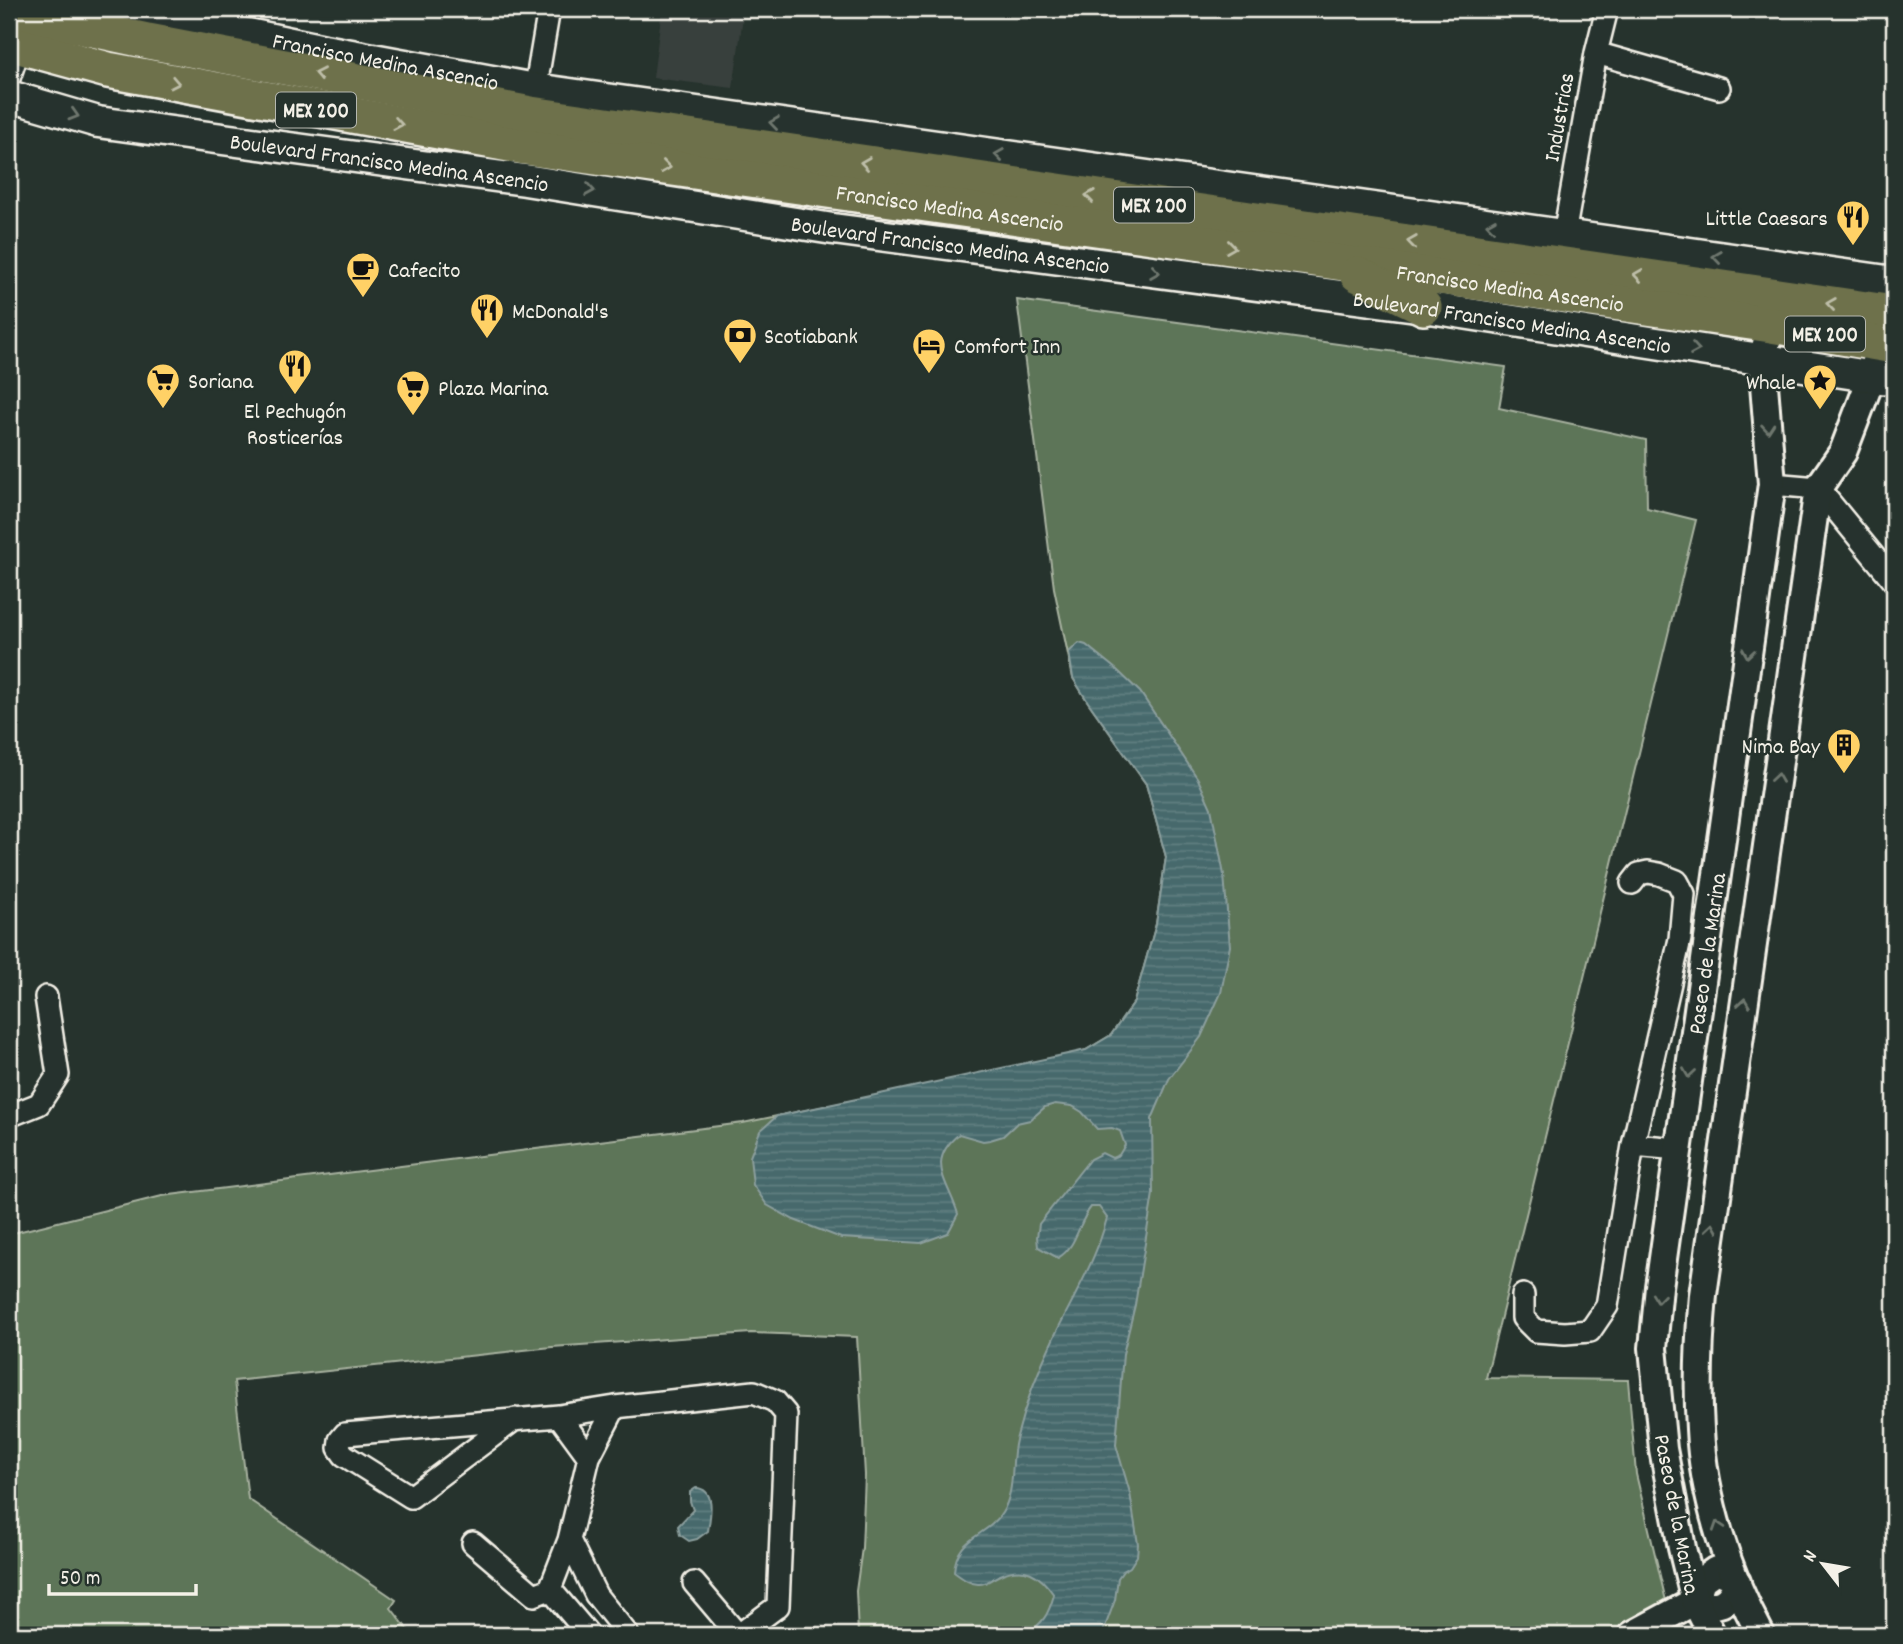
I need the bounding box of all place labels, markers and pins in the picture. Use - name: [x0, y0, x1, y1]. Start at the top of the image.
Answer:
- restaurant icon: Little Caesars: [1834, 198, 1872, 247]
- place label: Little Caesars: [1706, 204, 1828, 237]
- cafe icon: Cafecito: [344, 250, 382, 299]
- place label: Cafecito: [388, 256, 461, 289]
- restaurant icon: McDonald's: [468, 291, 506, 340]
- place label: McDonald's: [512, 297, 609, 330]
- bank icon: Scotiabank: [721, 316, 759, 365]
- place label: Scotiabank: [764, 322, 858, 355]
- hotel icon: Comfort Inn: [910, 326, 948, 375]
- place label: Comfort Inn: [954, 332, 1060, 365]
- restaurant icon: El Pechugón Rosticerías: [276, 347, 314, 396]
- supermarket icon: Soriana: [144, 361, 182, 410]
- place icon: Whale: [1801, 362, 1839, 411]
- place label: Soriana: [188, 367, 255, 400]
- supermarket icon: Plaza Marina: [394, 368, 432, 417]
- place label: Whale: [1746, 368, 1796, 401]
- place label: Plaza Marina: [438, 374, 549, 407]
- place label: El Pechugón Rosticerías: [244, 397, 346, 456]
- building icon: Nima Bay: [1825, 726, 1863, 775]
- place label: Nima Bay: [1742, 732, 1821, 765]

